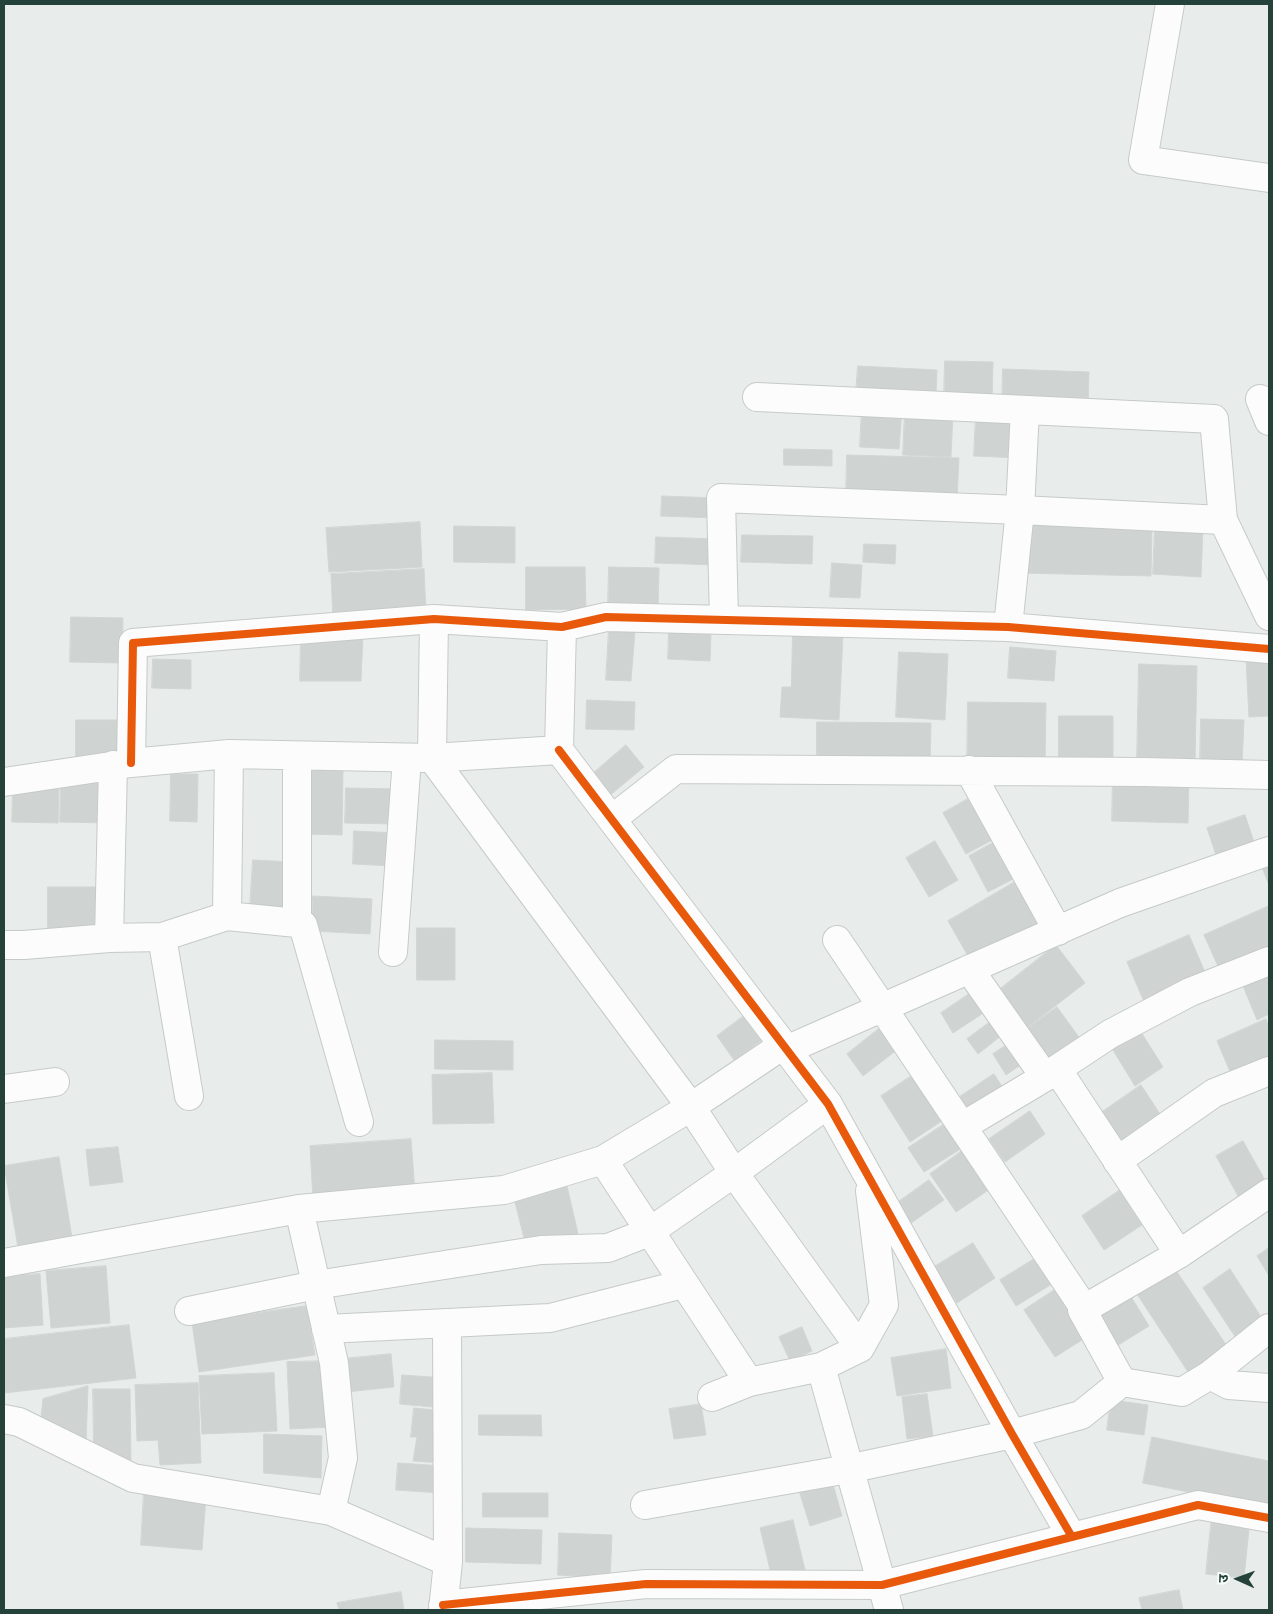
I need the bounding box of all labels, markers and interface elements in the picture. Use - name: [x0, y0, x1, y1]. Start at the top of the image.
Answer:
- north arrow: [1213, 1554, 1263, 1604]
- text: उ: [1213, 1574, 1232, 1583]

